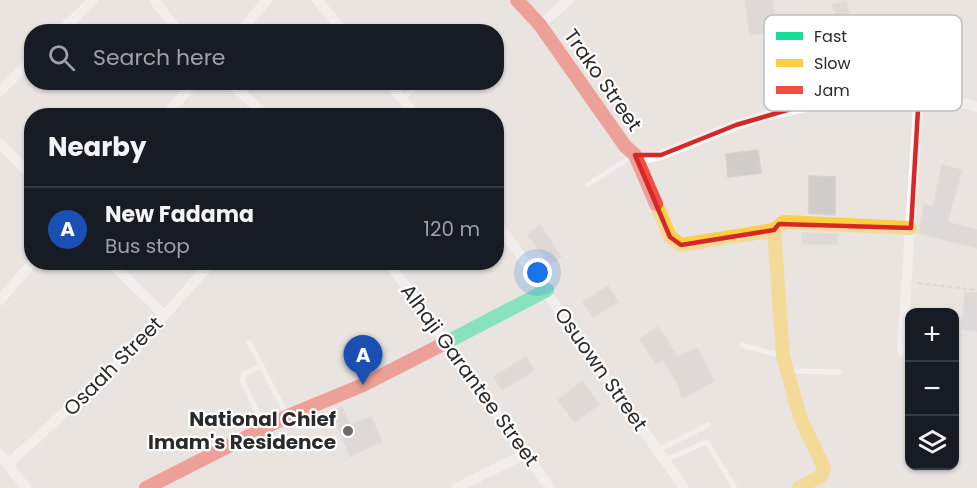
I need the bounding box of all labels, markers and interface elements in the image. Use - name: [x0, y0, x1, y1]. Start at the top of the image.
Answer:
- legend: [764, 15, 962, 111]
- street label: Trako Street: [557, 23, 649, 137]
- search box: [24, 24, 504, 90]
- text: Fast: [814, 25, 847, 48]
- icon: search: [45, 41, 78, 74]
- text: Search here: [93, 42, 226, 73]
- text: Slow: [814, 52, 851, 75]
- text: Jam: [814, 79, 850, 102]
- text: Nearby: [48, 129, 146, 165]
- text: New Fadama: [105, 199, 254, 230]
- text: A: [60, 215, 75, 243]
- text: 120 m: [424, 215, 480, 243]
- text: Bus stop: [105, 232, 190, 260]
- your location: [523, 258, 552, 287]
- street label: Alhaji Garantee Street: [394, 278, 546, 472]
- street label: Osuown Street: [548, 302, 654, 436]
- map controls: [905, 308, 959, 470]
- button: +: [905, 308, 959, 362]
- street label: Osaah Street: [57, 310, 169, 422]
- pin: A: [344, 336, 382, 385]
- button: −: [905, 362, 959, 416]
- place label: National Chief Imam's Residence: [148, 405, 336, 456]
- button: layers: [905, 416, 959, 470]
- marker: National Chief Imam's Residence: [341, 424, 355, 438]

